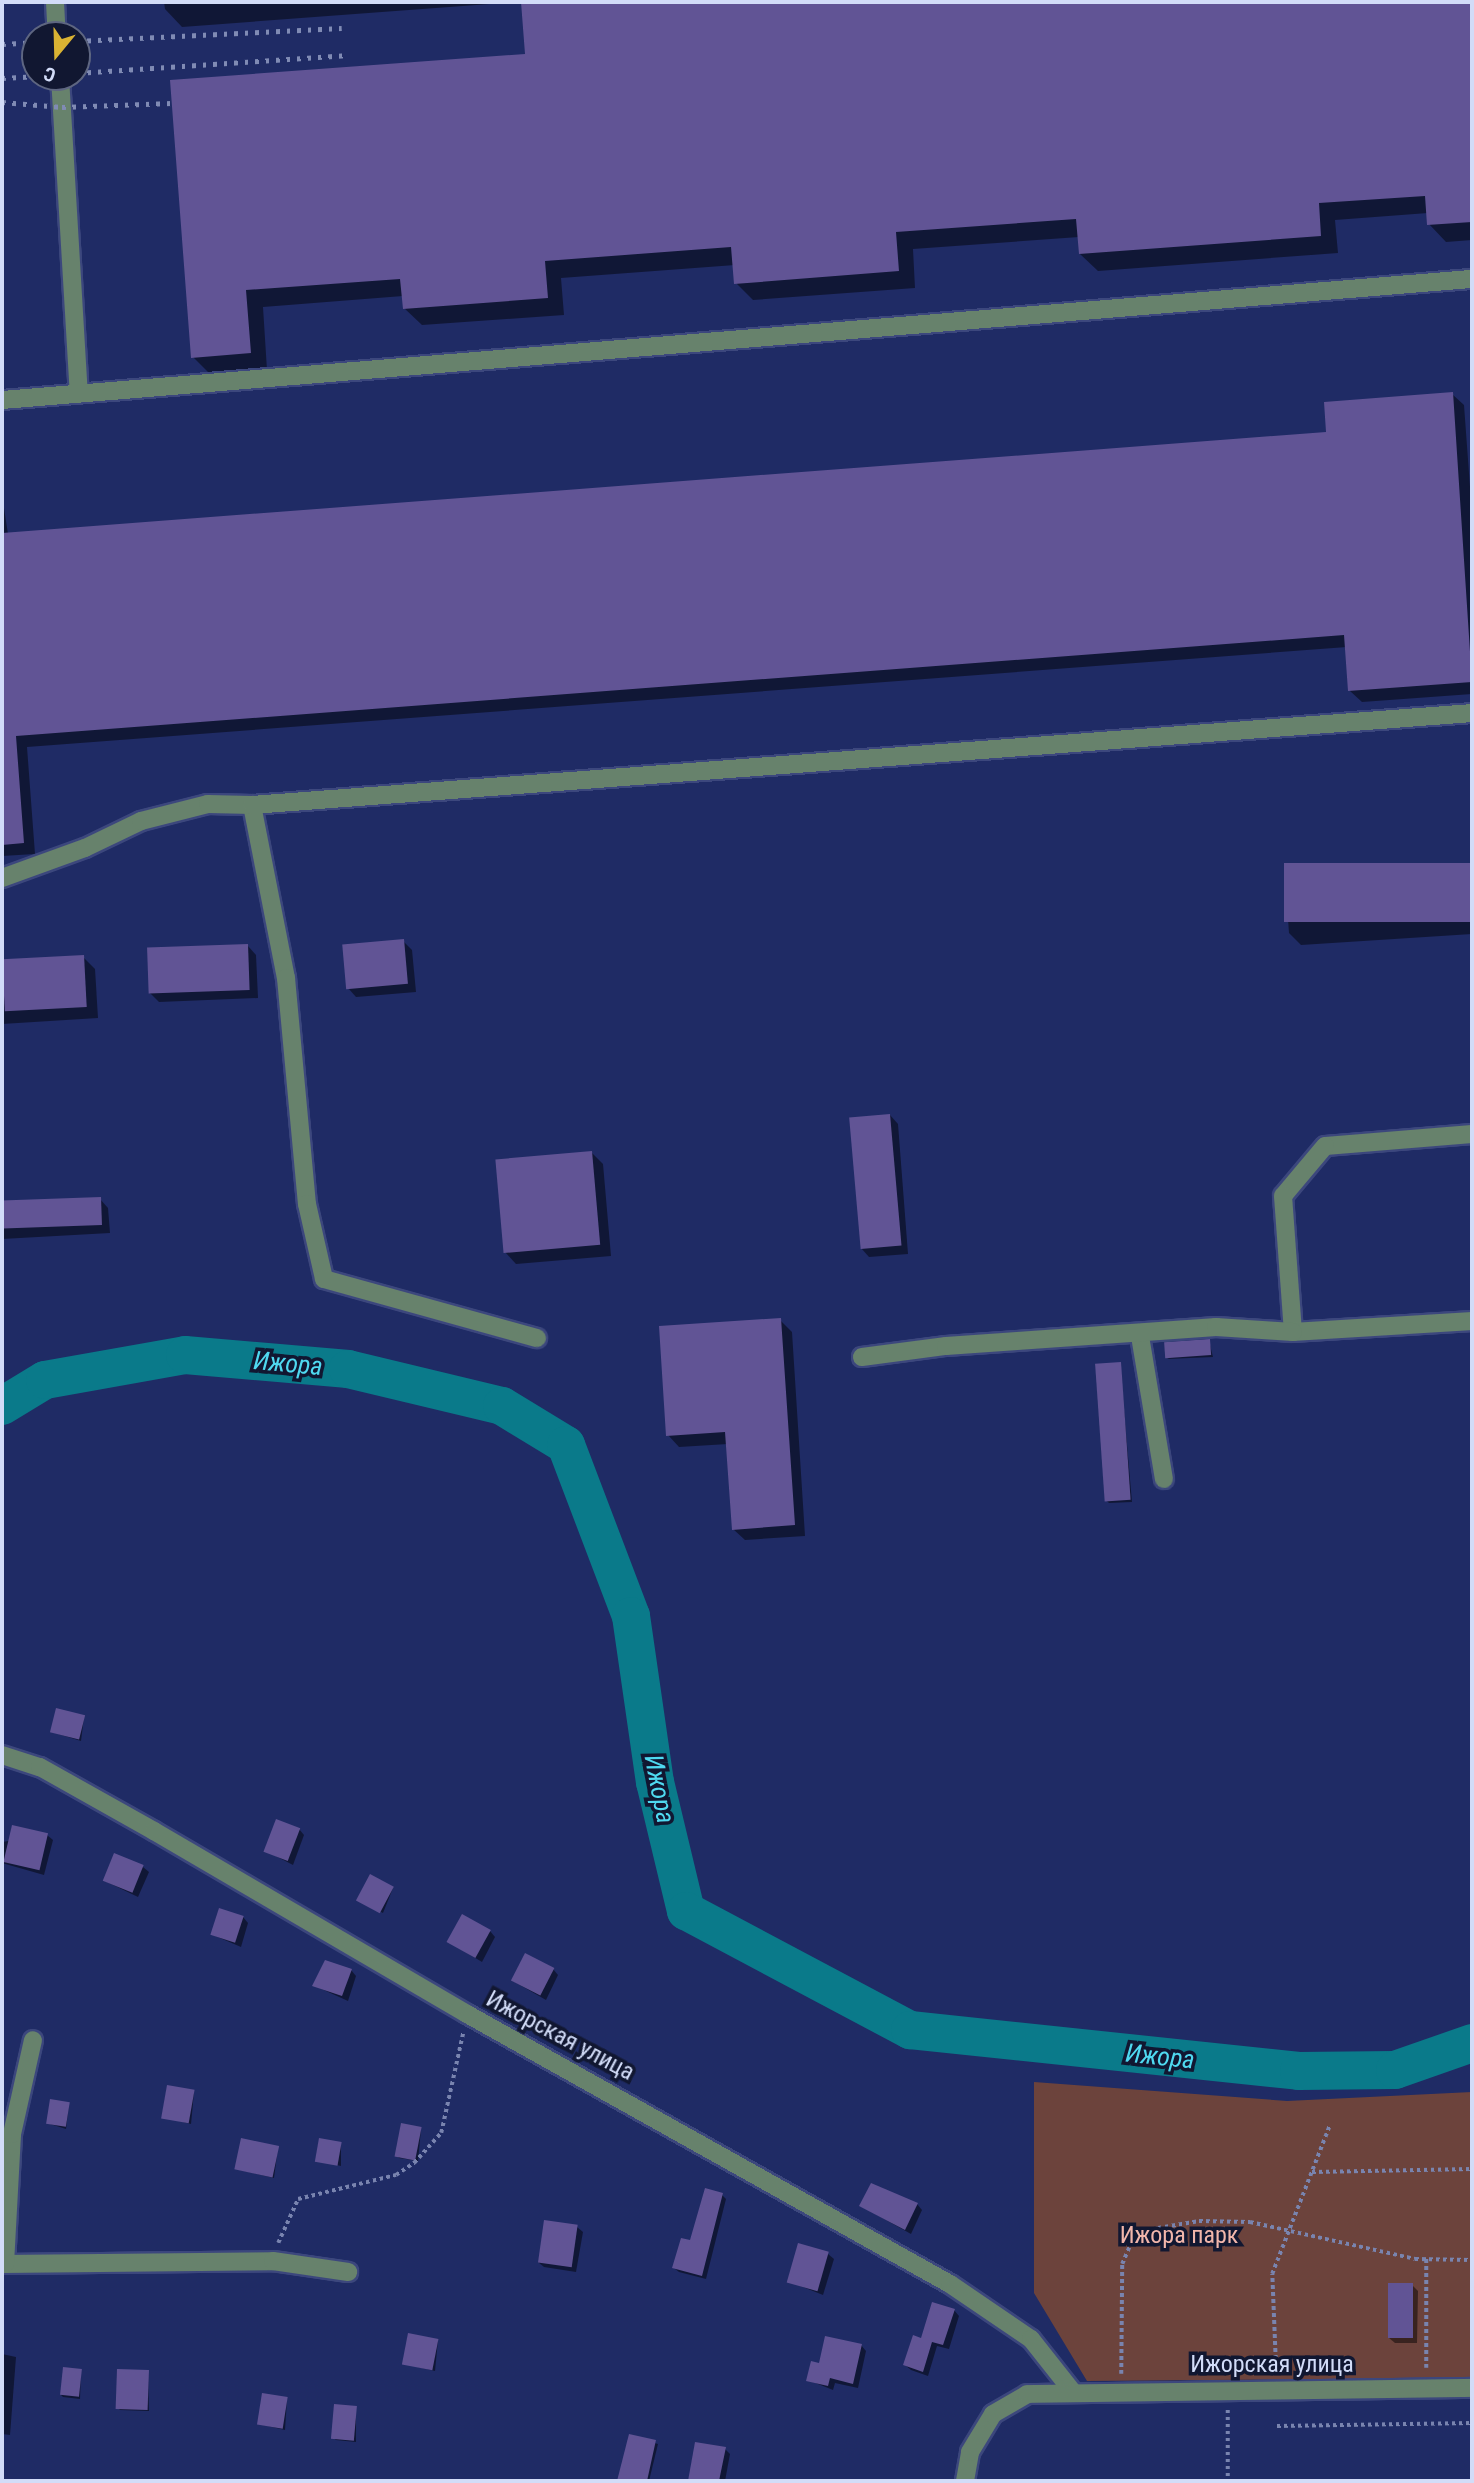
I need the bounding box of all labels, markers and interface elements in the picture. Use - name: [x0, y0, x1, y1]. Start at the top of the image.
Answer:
- north arrow: [21, 21, 91, 91]
- text: С: [41, 62, 59, 87]
- water label: Ижора: [252, 1345, 324, 1383]
- water label: Ижора: [637, 1752, 681, 1826]
- street label: Ижорская улица: [481, 1985, 639, 2087]
- water label: Ижора: [1124, 2038, 1196, 2076]
- park label: Ижора парк: [1120, 2222, 1238, 2250]
- street label: Ижорская улица: [1190, 2351, 1354, 2379]

